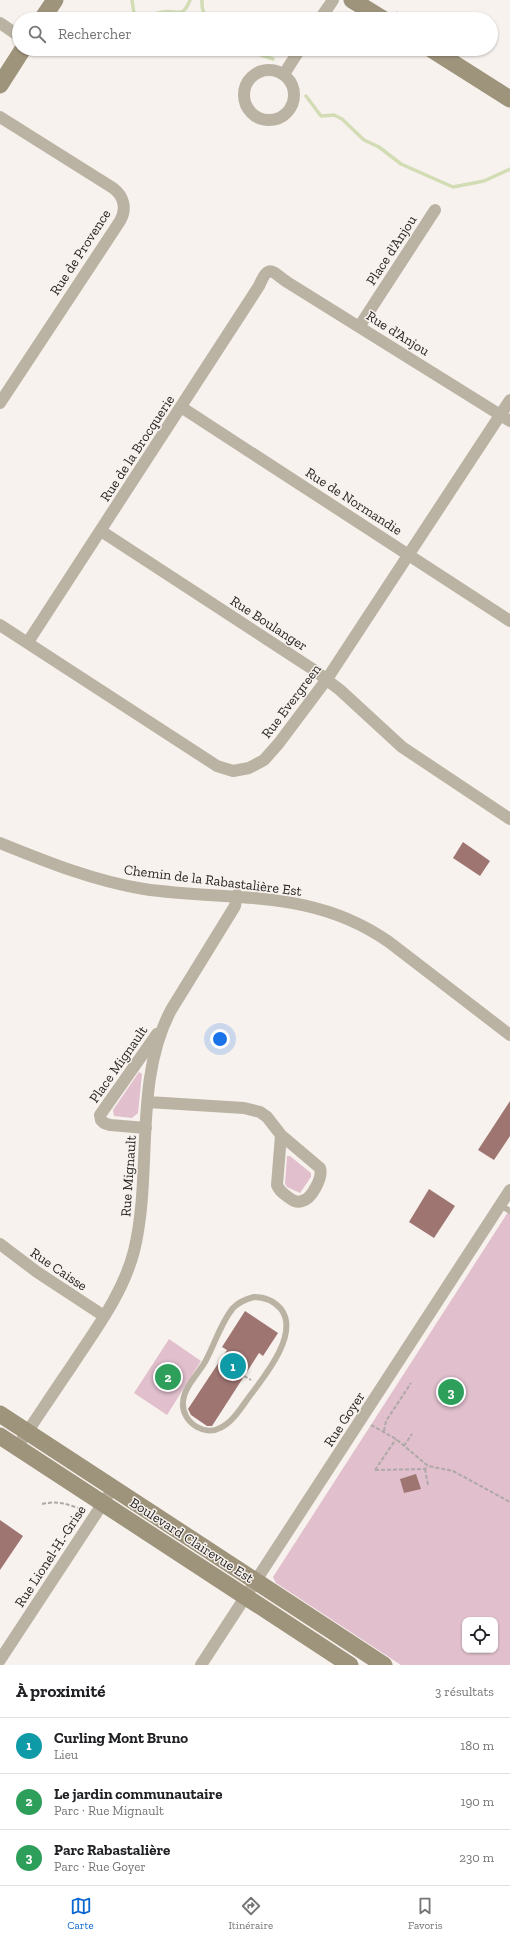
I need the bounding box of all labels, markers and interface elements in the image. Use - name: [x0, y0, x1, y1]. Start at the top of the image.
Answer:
- search box: [12, 12, 498, 56]
- icon: search: [26, 23, 48, 45]
- text: Rechercher: [58, 25, 132, 43]
- street label: Rue de Provence: [46, 206, 115, 298]
- street label: Place d'Anjou: [363, 212, 420, 288]
- street label: Rue d'Anjou: [363, 307, 433, 360]
- street label: Rue de la Brocquerie: [97, 391, 178, 505]
- street label: Rue de Normandie: [302, 464, 406, 539]
- street label: Rue Boulanger: [227, 592, 311, 655]
- street label: Rue Evergreen: [258, 661, 325, 742]
- street label: Chemin de la Rabastalière Est: [123, 861, 304, 900]
- street label: Place Mignault: [86, 1022, 152, 1106]
- your location: [210, 1029, 230, 1049]
- street label: Rue Mignault: [117, 1134, 140, 1217]
- street label: Rue Caisse: [27, 1244, 91, 1295]
- pin: 1: [220, 1351, 246, 1381]
- pin: 2: [155, 1362, 181, 1392]
- pin: 3: [438, 1377, 464, 1407]
- street label: Rue Goyer: [320, 1388, 369, 1450]
- street label: Boulevard Clairevue Est: [127, 1494, 257, 1587]
- street label: Rue Lionel-H.-Grise: [11, 1502, 90, 1610]
- map controls: [462, 1617, 498, 1653]
- button: locate: [462, 1617, 498, 1653]
- text: À proximité: [16, 1681, 105, 1701]
- text: 3 résultats: [435, 1684, 494, 1699]
- text: Curling Mont Bruno: [54, 1729, 188, 1747]
- text: 1: [26, 1738, 32, 1753]
- text: 180 m: [460, 1738, 494, 1753]
- text: Lieu: [54, 1747, 78, 1762]
- text: Le jardin communautaire: [54, 1785, 222, 1803]
- text: 2: [26, 1794, 32, 1809]
- text: 190 m: [460, 1794, 494, 1809]
- text: Parc · Rue Mignault: [54, 1803, 164, 1818]
- text: Parc Rabastalière: [54, 1841, 170, 1859]
- text: 3: [26, 1850, 32, 1865]
- text: 230 m: [459, 1850, 494, 1865]
- text: Parc · Rue Goyer: [54, 1859, 146, 1874]
- tab: Carte: [67, 1895, 94, 1932]
- tab: Itinéraire: [228, 1895, 273, 1932]
- tab: Favoris: [408, 1895, 443, 1932]

